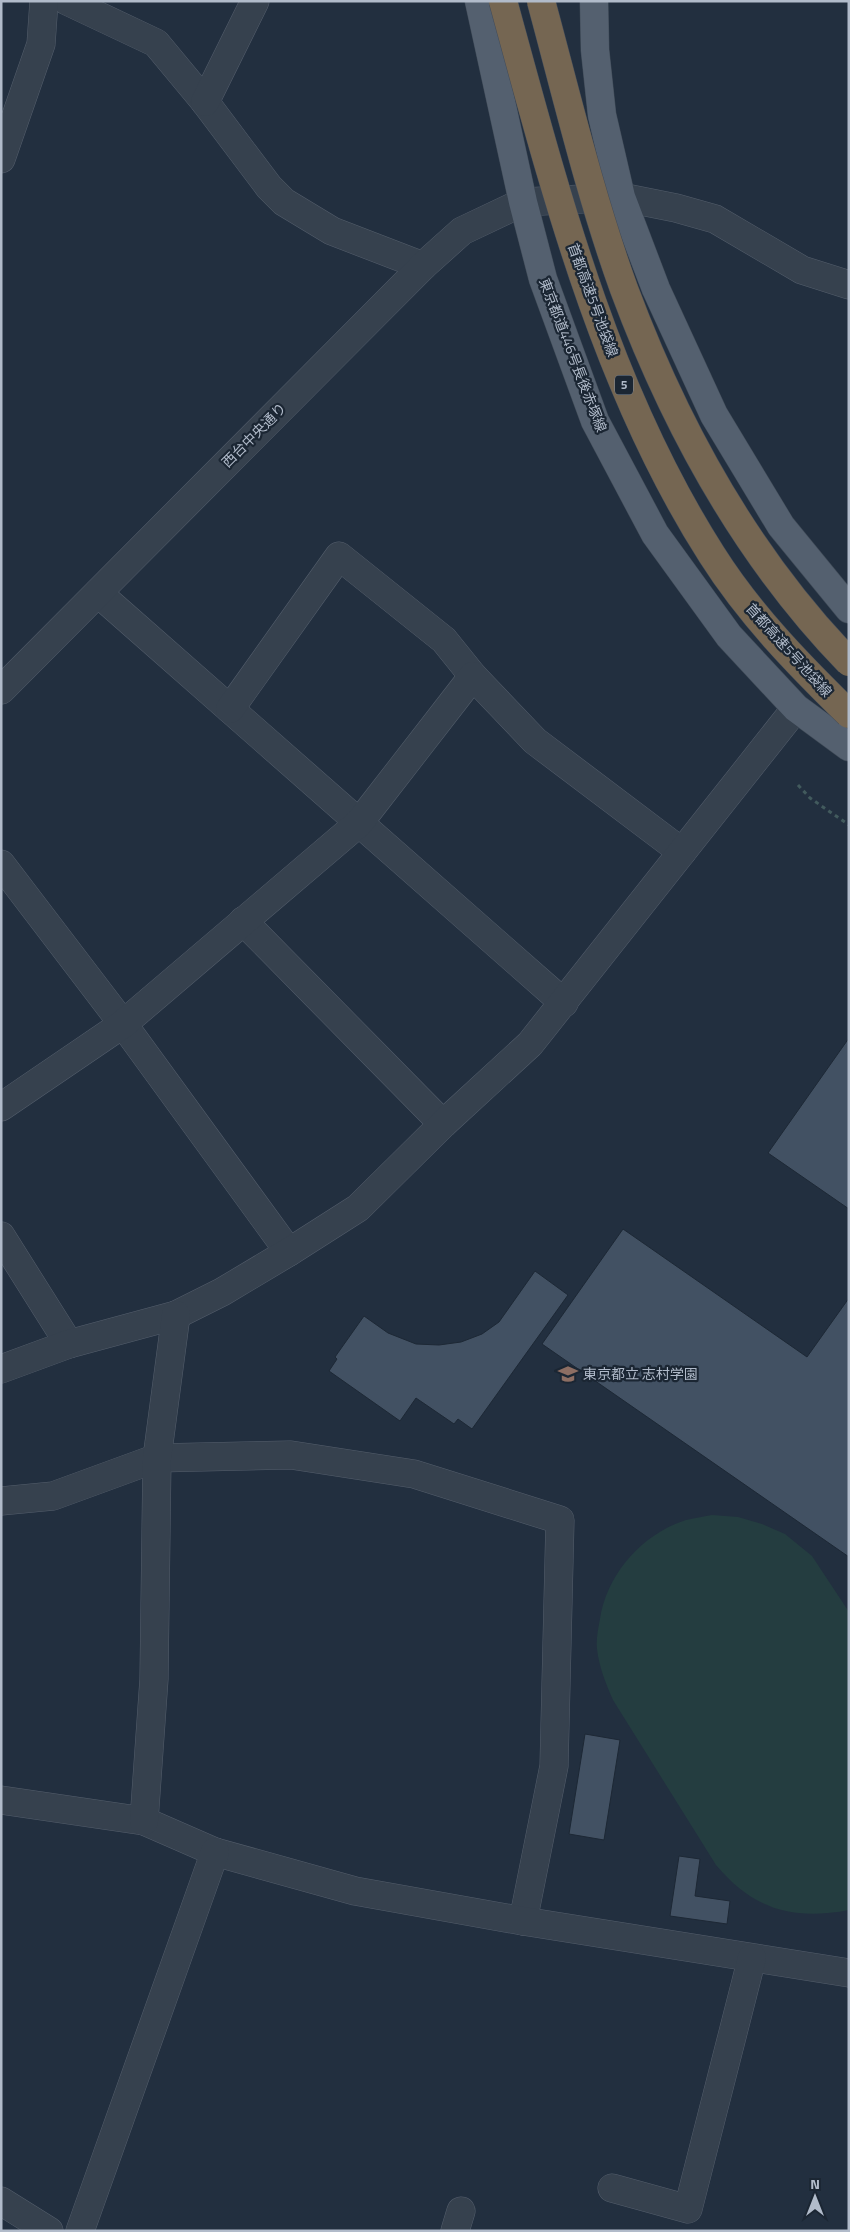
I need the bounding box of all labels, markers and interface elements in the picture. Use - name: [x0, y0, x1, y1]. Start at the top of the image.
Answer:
- street label: 首都高速5号池袋線: [563, 240, 624, 360]
- street label: 東京都道446号長後赤塚線: [534, 275, 613, 435]
- road number: 5: [615, 376, 633, 394]
- street label: 西台中央通り: [217, 398, 291, 472]
- street label: 首都高速5号池袋線: [741, 598, 837, 701]
- school or university icon: 東京都立 志村学園: [557, 1363, 579, 1385]
- place label: 東京都立 志村学園: [583, 1363, 698, 1384]
- north arrow: [790, 2172, 840, 2222]
- text: N: [810, 2173, 820, 2194]

